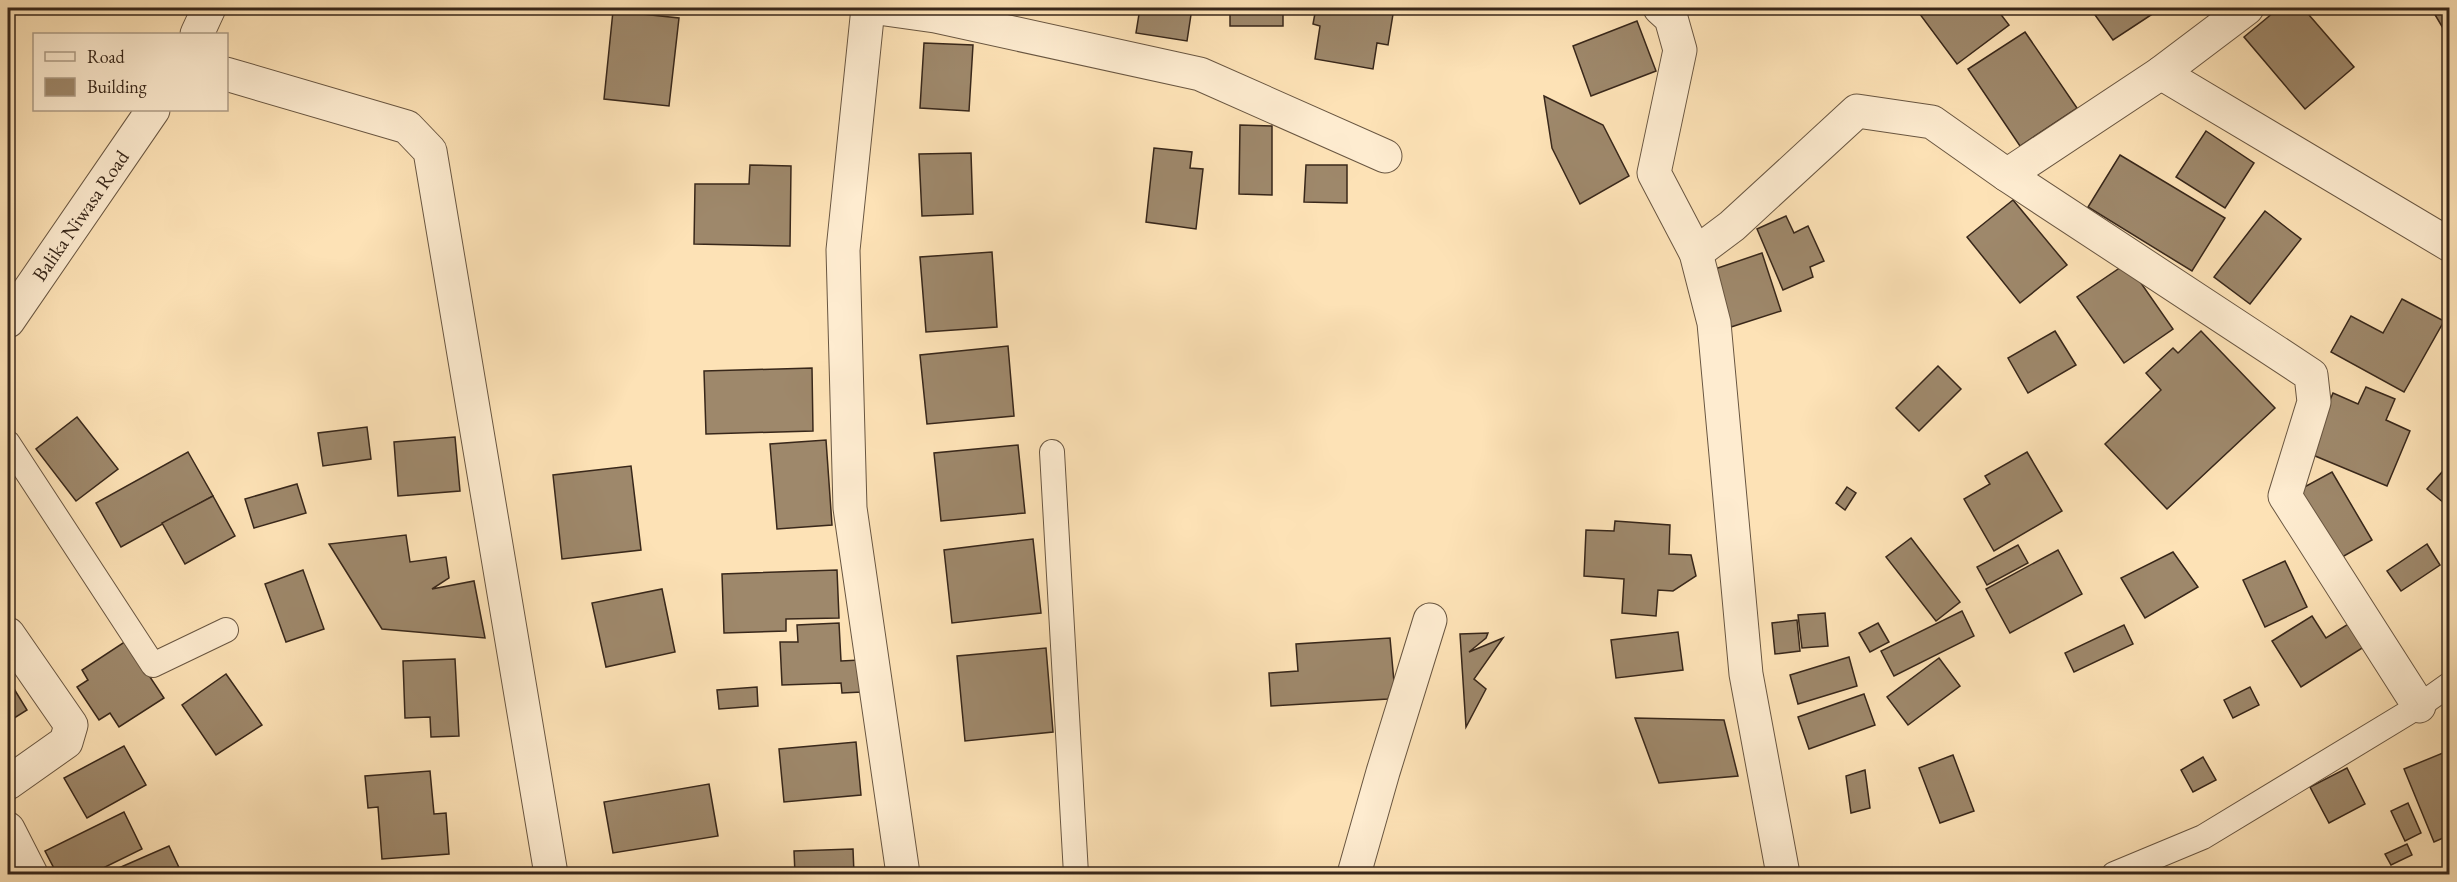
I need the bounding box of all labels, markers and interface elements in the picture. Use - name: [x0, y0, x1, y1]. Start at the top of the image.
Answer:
- legend: [33, 33, 228, 111]
- text: Road: [87, 45, 126, 68]
- text: Building: [87, 75, 147, 98]
- street label: Balika Niwasa Road: [26, 144, 135, 286]

